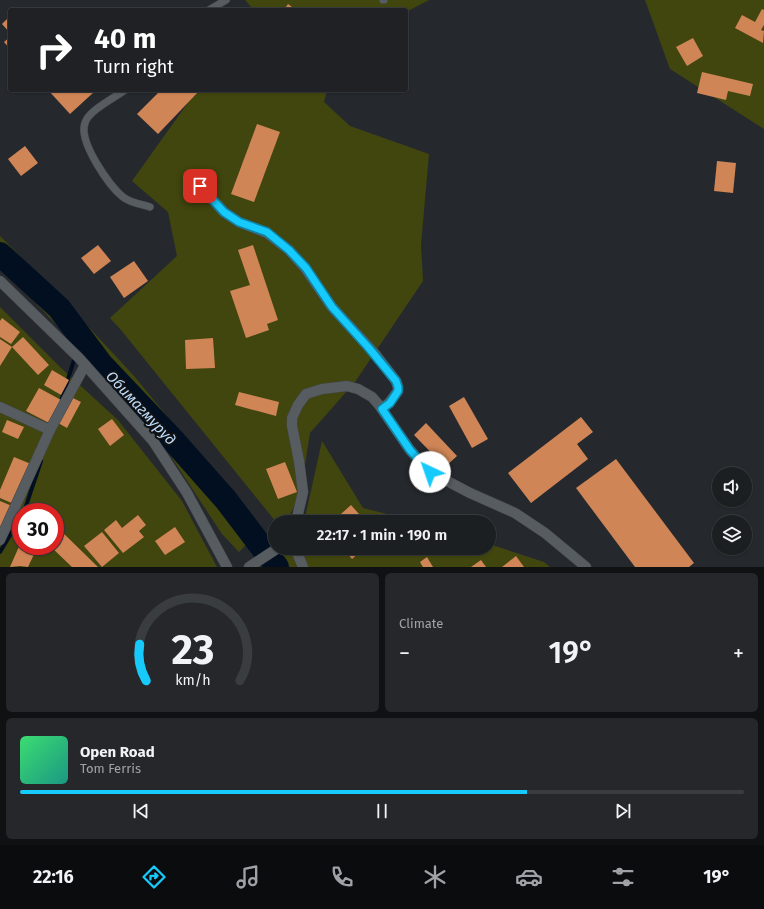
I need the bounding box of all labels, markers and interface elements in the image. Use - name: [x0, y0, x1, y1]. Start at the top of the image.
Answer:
- text: 40 m: [94, 22, 157, 55]
- icon: right: [28, 24, 80, 76]
- text: Turn right: [94, 56, 174, 78]
- pin: [183, 169, 217, 203]
- icon: arrive: [189, 175, 211, 197]
- water label: Обимагмуруд: [102, 367, 180, 449]
- position arrow: [409, 451, 451, 493]
- map controls: [712, 467, 752, 555]
- button: sound: [712, 467, 752, 507]
- speed limit sign: 30: [12, 503, 64, 555]
- button: layers: [712, 515, 752, 555]
- text: 22:17 · 1 min · 190 m: [317, 526, 447, 544]
- text: Climate: [399, 616, 443, 631]
- text: 23: [171, 624, 214, 674]
- text: 19°: [549, 635, 594, 671]
- text: −: [399, 640, 410, 667]
- text: +: [733, 640, 744, 667]
- text: km/h: [175, 671, 210, 688]
- text: Open Road: [80, 743, 155, 761]
- text: Tom Ferris: [80, 761, 141, 776]
- icon: previous: [130, 800, 152, 822]
- icon: pause: [371, 800, 393, 822]
- icon: next: [612, 800, 634, 822]
- icon: directions: [140, 863, 168, 891]
- icon: music: [234, 863, 262, 891]
- icon: phone: [328, 863, 356, 891]
- icon: climate: [421, 863, 449, 891]
- icon: car: [515, 863, 543, 891]
- icon: filters: [609, 863, 637, 891]
- text: 22:16: [33, 866, 74, 888]
- text: 19°: [703, 866, 731, 888]

